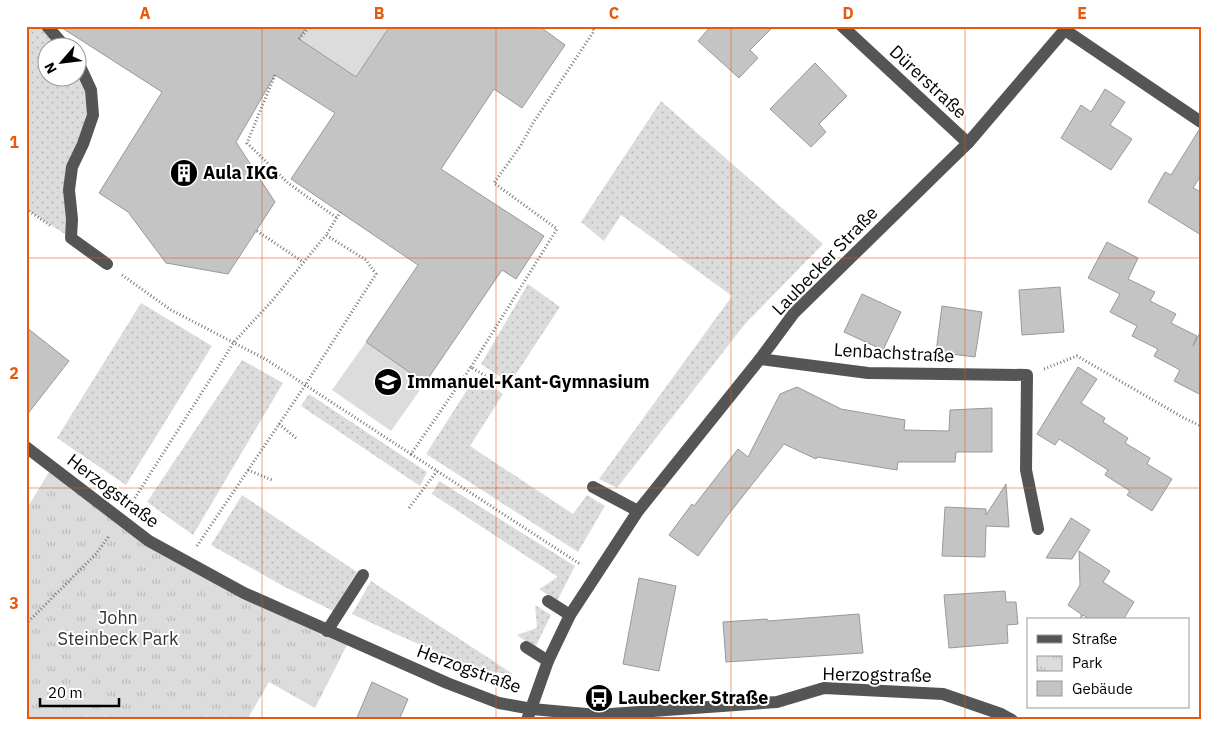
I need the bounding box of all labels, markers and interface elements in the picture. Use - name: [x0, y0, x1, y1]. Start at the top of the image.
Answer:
- text: A: [140, 3, 151, 23]
- text: B: [374, 3, 385, 23]
- text: C: [609, 3, 619, 23]
- text: D: [842, 3, 854, 23]
- text: E: [1077, 3, 1087, 23]
- north arrow: [38, 38, 88, 88]
- street label: Dürerstraße: [885, 40, 972, 123]
- text: N: [40, 59, 61, 77]
- text: 1: [9, 132, 19, 152]
- building icon: Aula IKG: [169, 158, 199, 188]
- place label: Aula IKG: [203, 161, 279, 184]
- street label: Laubecker Straße: [767, 201, 882, 320]
- street label: Lenbachstraße: [833, 338, 955, 367]
- text: 2: [9, 363, 19, 383]
- school or university icon: Immanuel-Kant-Gymnasium: [373, 367, 403, 397]
- place label: Immanuel-Kant-Gymnasium: [407, 370, 650, 393]
- street label: Herzogstraße: [63, 448, 164, 533]
- text: 3: [9, 593, 19, 613]
- park label: John Steinbeck Park: [58, 606, 179, 650]
- legend: [1027, 618, 1190, 708]
- text: Straße: [1072, 629, 1117, 648]
- street label: Herzogstraße: [414, 639, 525, 698]
- text: Park: [1072, 653, 1102, 672]
- street label: Herzogstraße: [822, 662, 932, 687]
- scale bar: [40, 676, 119, 708]
- text: Gebäude: [1072, 679, 1133, 698]
- text: 20 m: [48, 683, 83, 702]
- bus stop icon: Laubecker Straße: [584, 683, 614, 713]
- place label: Laubecker Straße: [618, 686, 768, 709]

